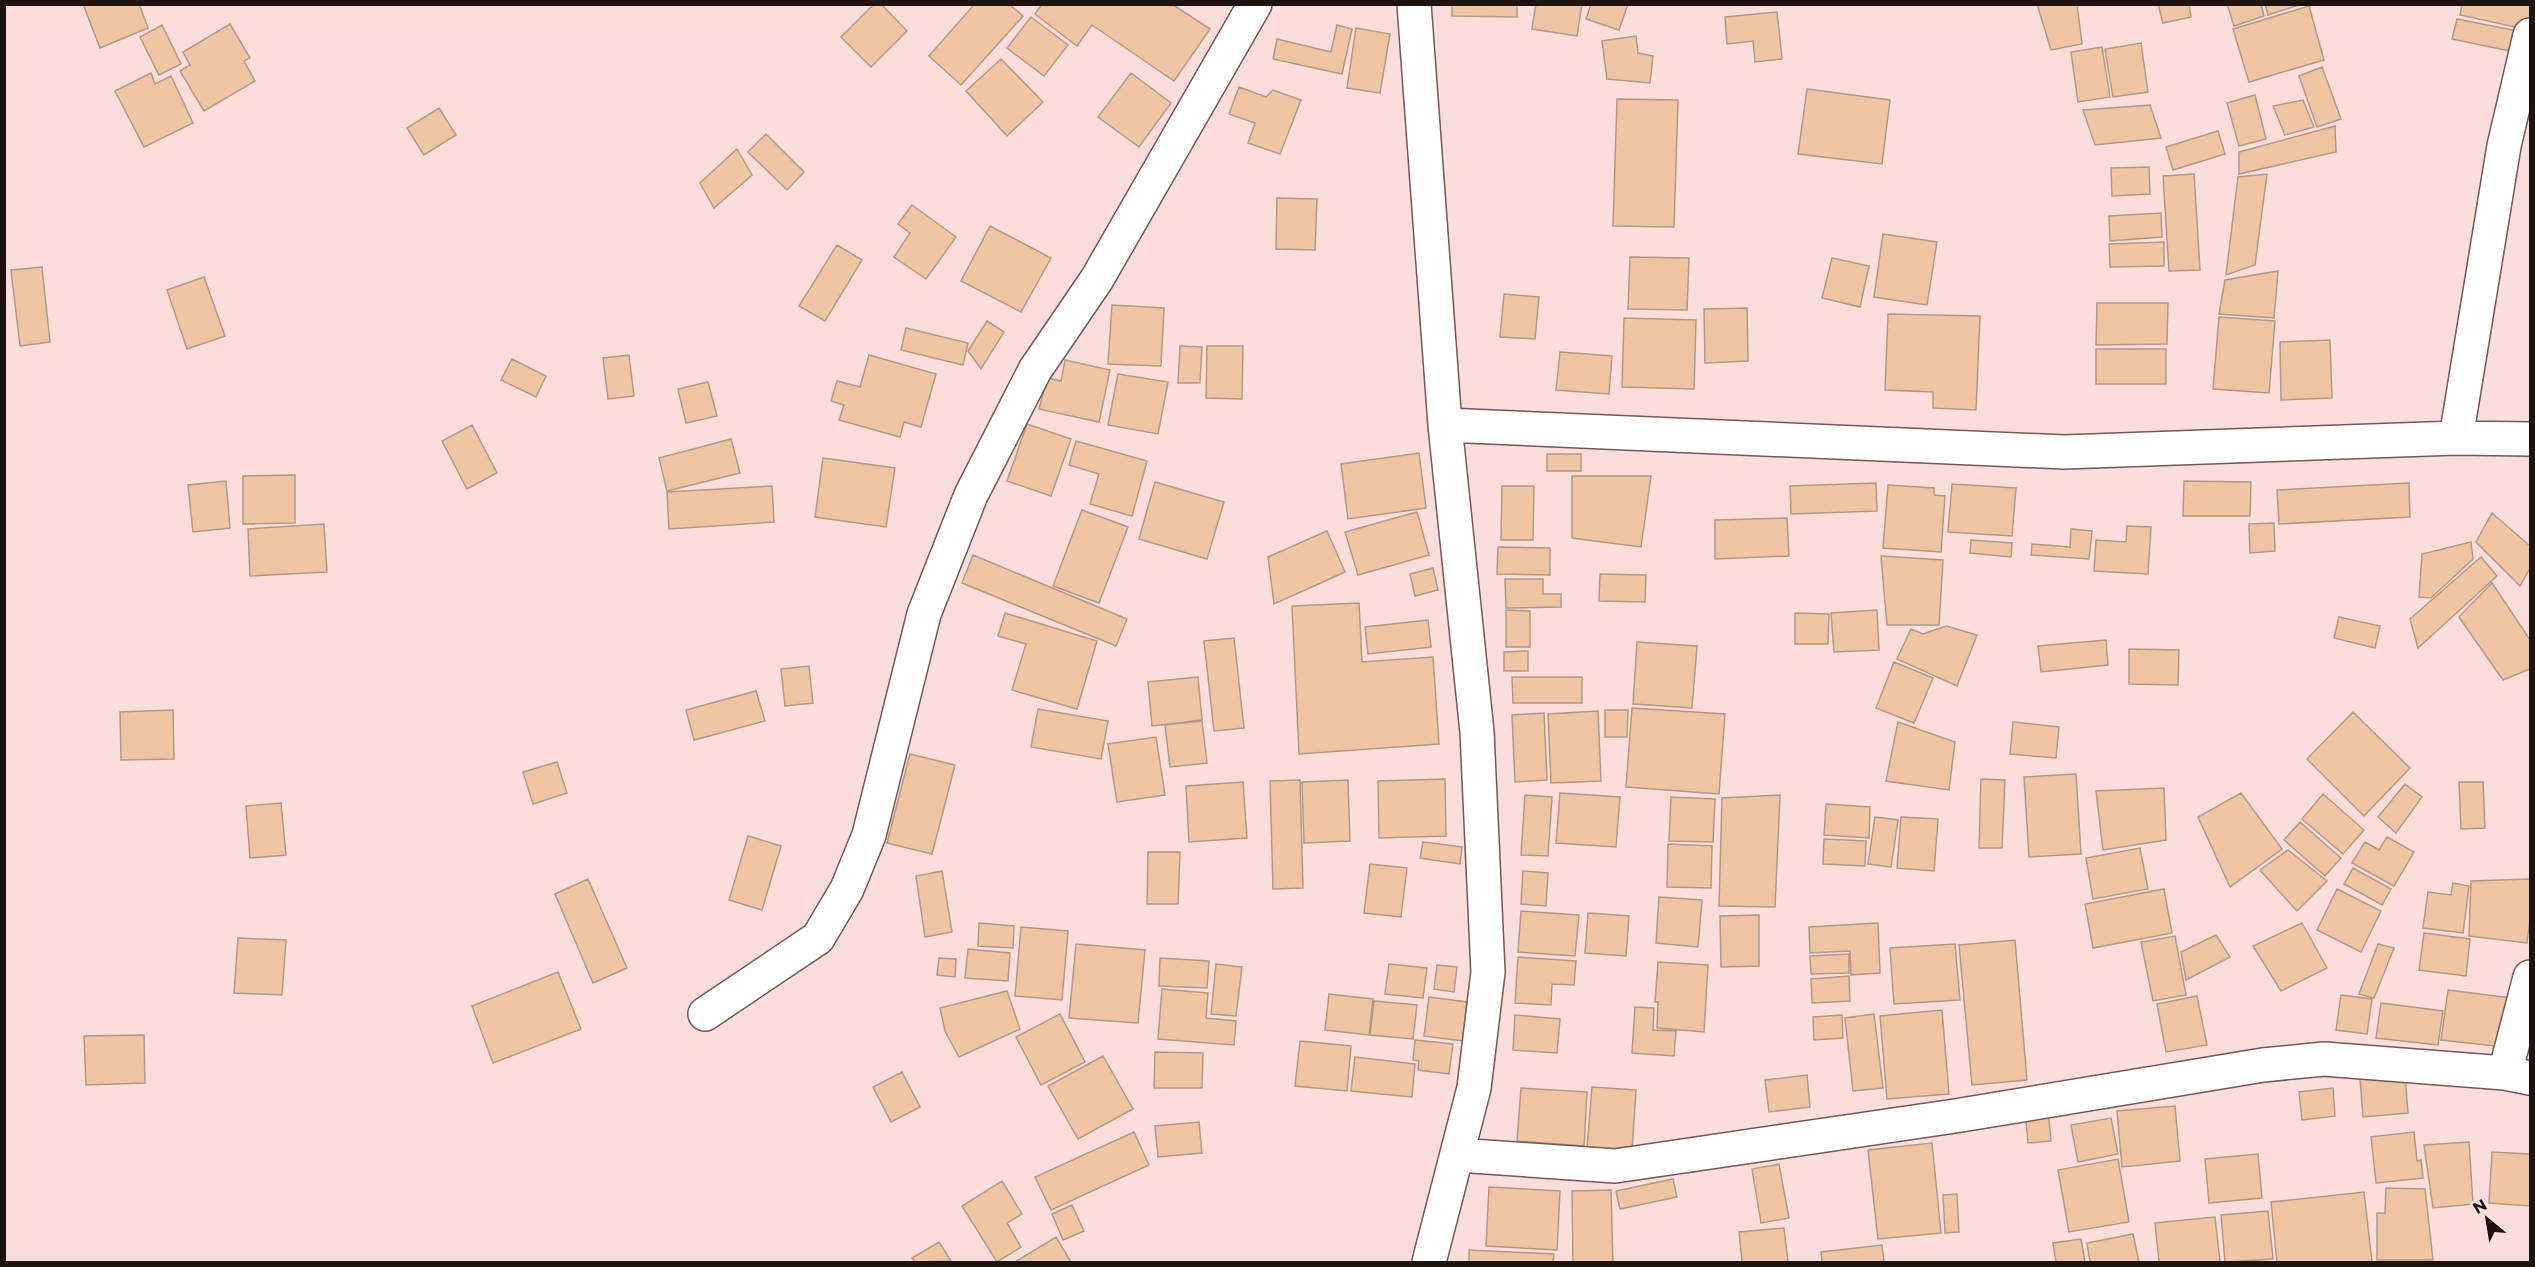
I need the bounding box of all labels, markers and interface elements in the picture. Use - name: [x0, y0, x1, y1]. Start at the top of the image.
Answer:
- north arrow: [2457, 1189, 2517, 1249]
- text: N: [2469, 1195, 2490, 1218]

